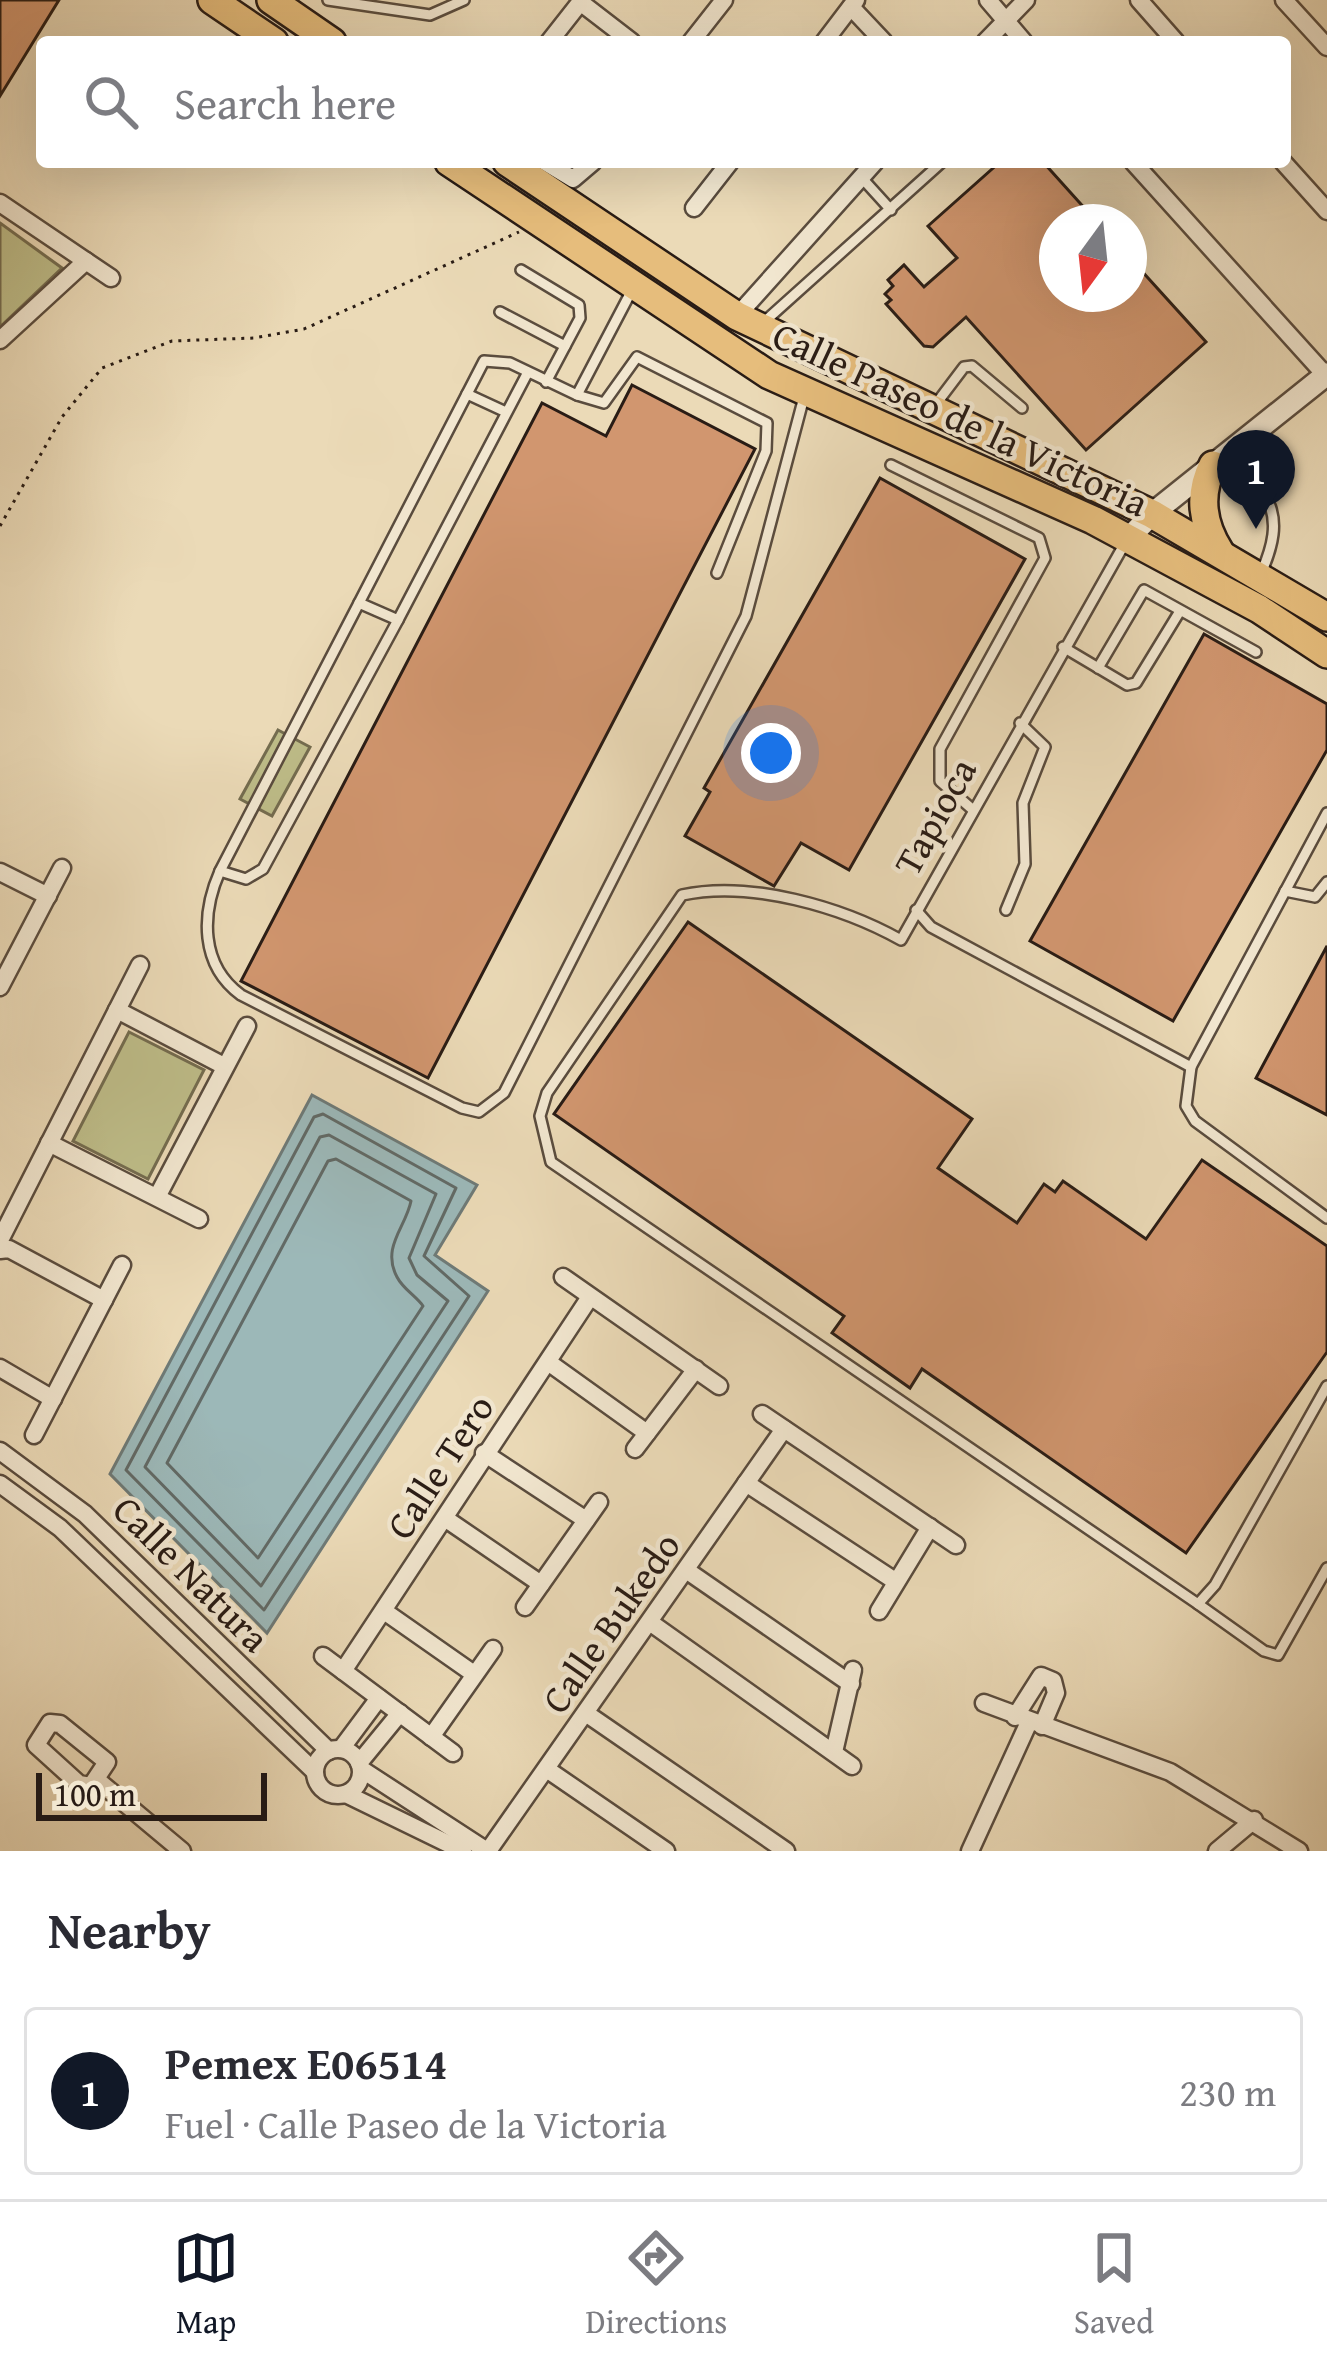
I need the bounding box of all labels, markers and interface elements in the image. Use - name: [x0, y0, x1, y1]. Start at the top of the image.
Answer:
- search box: [36, 36, 1291, 168]
- icon: search: [78, 69, 144, 135]
- text: Search here: [174, 70, 396, 135]
- north arrow: [1039, 204, 1147, 312]
- street label: Calle Paseo de la Victoria: [764, 306, 1159, 530]
- pin: 1: [1217, 430, 1295, 529]
- your location: [741, 723, 801, 783]
- street label: Tapioca: [878, 746, 990, 885]
- street label: Calle Tero: [371, 1382, 507, 1550]
- street label: Calle Natura: [101, 1482, 284, 1665]
- street label: Calle Bukedo: [527, 1520, 693, 1724]
- scale bar: [36, 1767, 267, 1820]
- text: 100 m: [54, 1770, 136, 1818]
- text: Nearby: [48, 1892, 211, 1967]
- text: Pemex E06514: [165, 2030, 448, 2095]
- text: 1: [80, 2063, 100, 2120]
- text: 230 m: [1179, 2063, 1276, 2120]
- text: Fuel · Calle Paseo de la Victoria: [165, 2095, 667, 2152]
- tab: Map: [173, 2225, 239, 2345]
- tab: Directions: [586, 2225, 727, 2345]
- tab: Saved: [1074, 2225, 1154, 2345]

